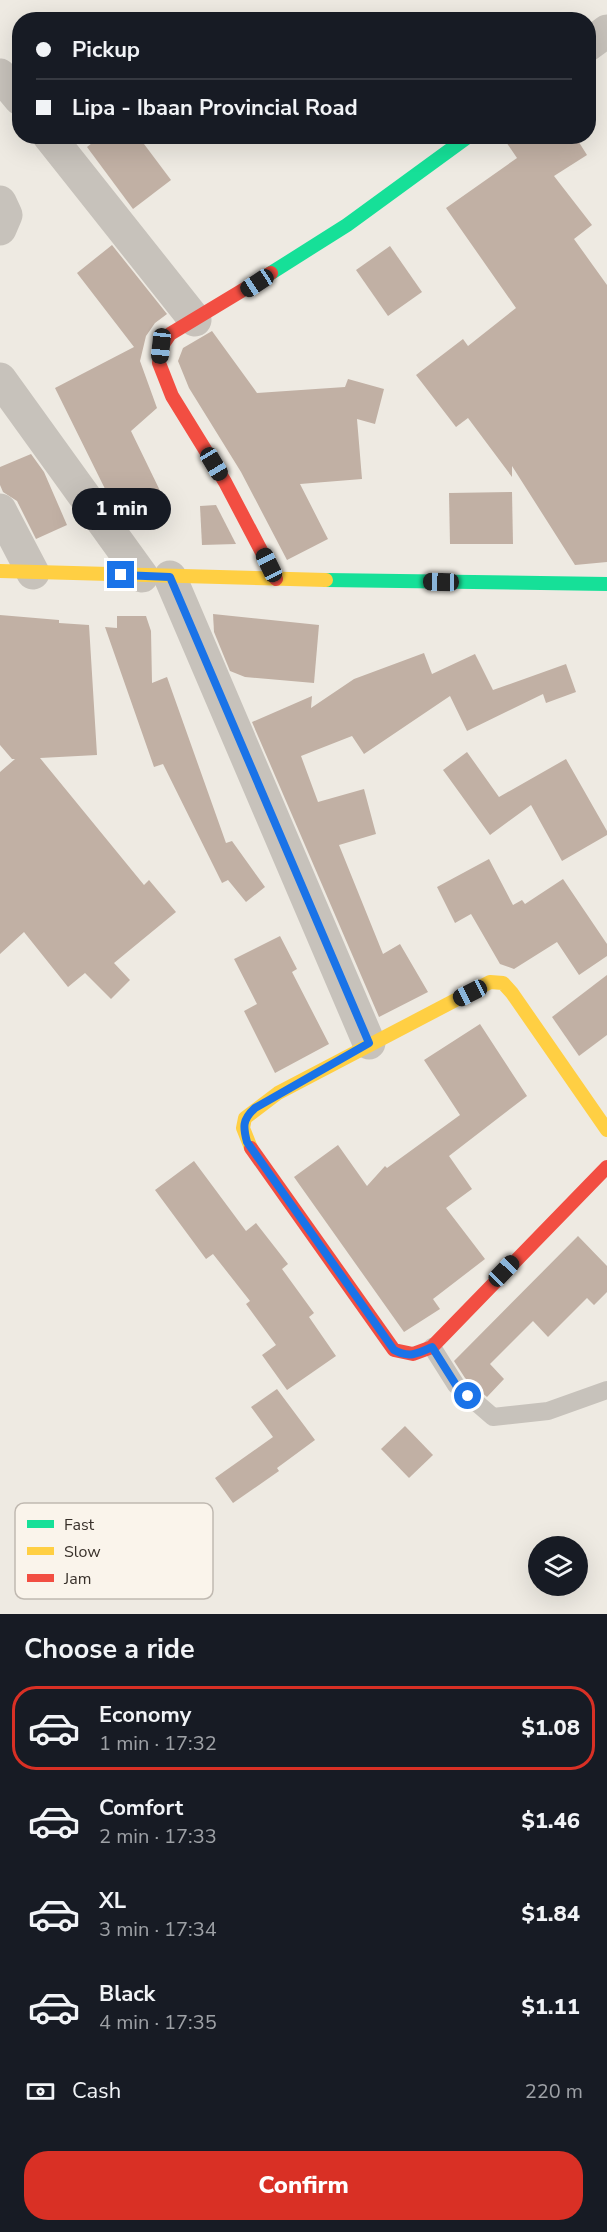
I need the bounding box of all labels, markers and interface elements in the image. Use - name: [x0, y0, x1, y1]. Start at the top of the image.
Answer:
- text: Pickup: [72, 35, 140, 65]
- text: Lipa - Ibaan Provincial Road: [72, 93, 358, 123]
- car: [237, 266, 277, 300]
- car: [150, 327, 172, 365]
- car: [197, 444, 231, 484]
- callout: 1 min: [72, 488, 170, 530]
- text: 1 min: [95, 495, 148, 522]
- car: [253, 545, 285, 585]
- route end: [107, 561, 134, 588]
- car: [423, 573, 459, 591]
- car: [450, 977, 490, 1009]
- car: [485, 1252, 523, 1290]
- route start: [454, 1382, 481, 1409]
- legend: [15, 1503, 213, 1599]
- text: Fast: [64, 1514, 95, 1536]
- map controls: [528, 1536, 588, 1596]
- button: layers: [528, 1536, 588, 1596]
- text: Slow: [64, 1541, 101, 1563]
- text: Jam: [63, 1568, 91, 1590]
- text: Choose a ride: [24, 1631, 195, 1668]
- text: Economy: [99, 1700, 191, 1730]
- icon: car: [27, 1701, 81, 1755]
- text: $1.08: [521, 1713, 580, 1743]
- text: 1 min · 17:32: [99, 1730, 217, 1757]
- text: Comfort: [99, 1793, 183, 1823]
- icon: car: [27, 1794, 81, 1848]
- text: $1.46: [521, 1806, 580, 1836]
- text: 2 min · 17:33: [99, 1823, 217, 1850]
- text: XL: [99, 1886, 126, 1916]
- icon: car: [27, 1887, 81, 1941]
- text: $1.84: [521, 1899, 580, 1929]
- text: 3 min · 17:34: [99, 1916, 217, 1943]
- text: Black: [99, 1979, 155, 2009]
- icon: car: [27, 1980, 81, 2034]
- text: $1.11: [521, 1992, 580, 2022]
- text: 4 min · 17:35: [99, 2009, 217, 2036]
- icon: cash: [24, 2075, 57, 2108]
- text: Cash: [72, 2076, 121, 2106]
- text: 220 m: [525, 2078, 583, 2105]
- button: Confirm: [24, 2151, 583, 2220]

